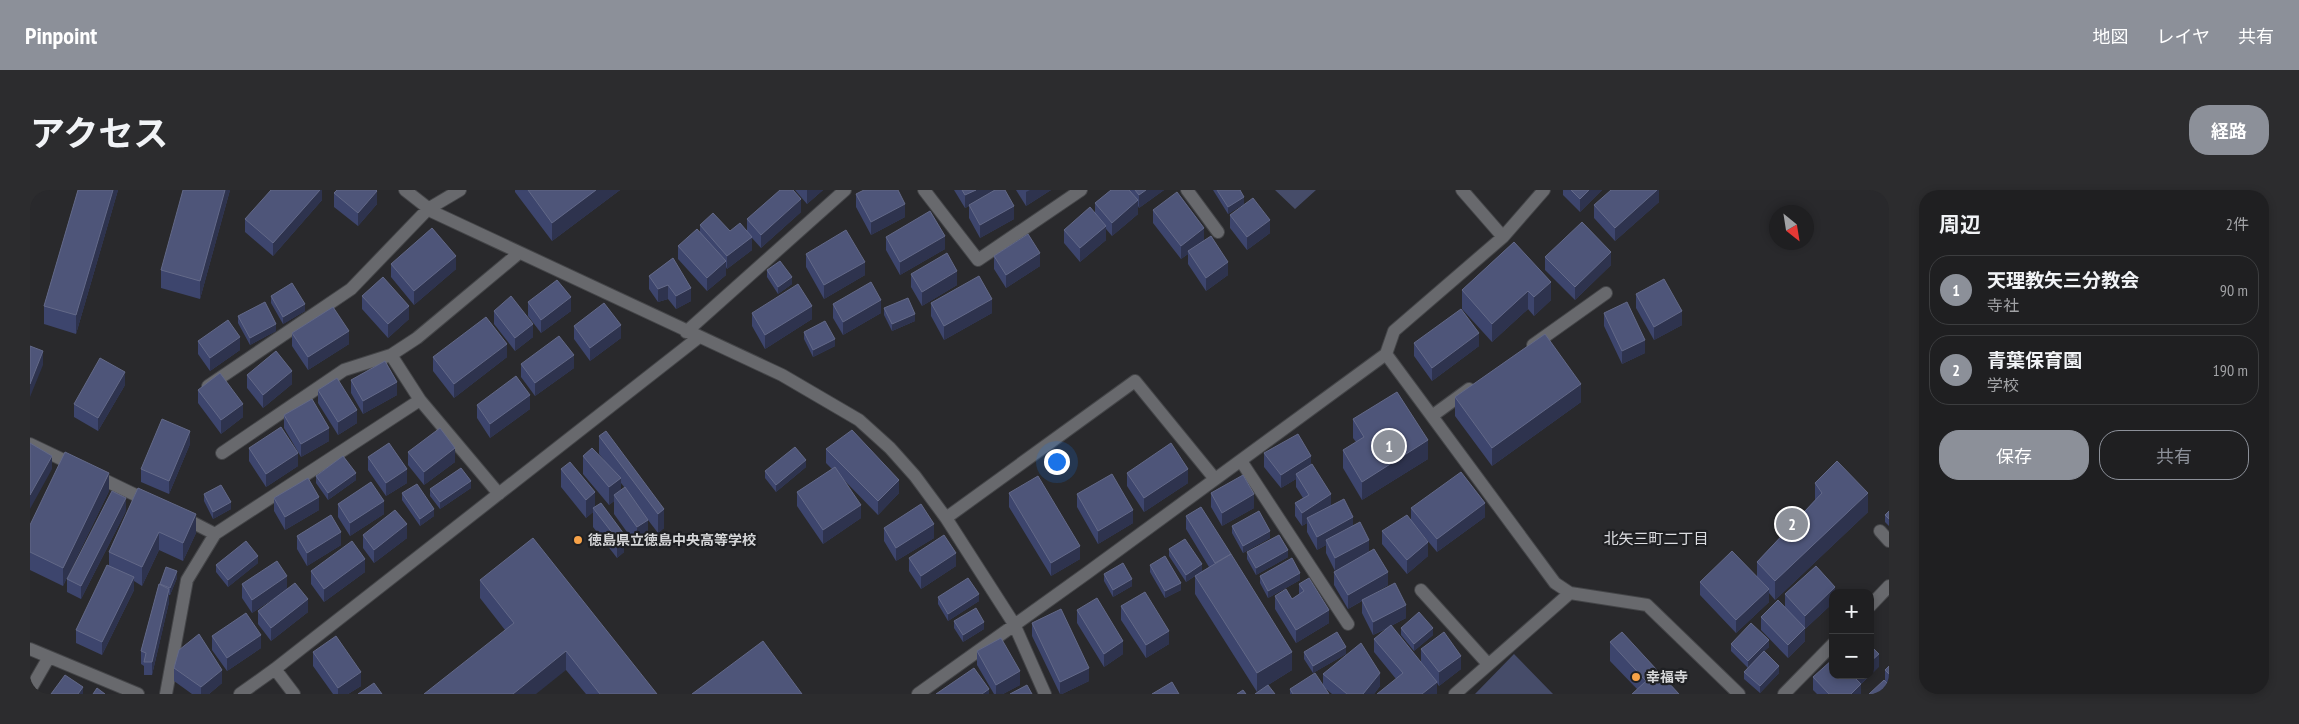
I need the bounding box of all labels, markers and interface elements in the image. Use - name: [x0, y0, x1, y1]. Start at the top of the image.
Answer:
- text: Pinpoint: [25, 20, 97, 51]
- text: 地図: [2093, 25, 2129, 48]
- text: レイヤ: [2157, 25, 2210, 48]
- text: 共有: [2238, 25, 2274, 48]
- button: 経路: [2189, 105, 2269, 155]
- text: アクセス: [30, 110, 168, 156]
- north arrow: [1769, 205, 1814, 250]
- text: 周辺: [1939, 211, 1981, 238]
- text: 2件: [2226, 214, 2249, 234]
- text: 天理教矢三分教会: [1987, 268, 2139, 292]
- text: 1: [1952, 280, 1960, 300]
- text: 90 m: [2220, 280, 2248, 300]
- text: 寺社: [1987, 295, 2019, 315]
- text: 青葉保育園: [1987, 348, 2082, 372]
- text: 2: [1952, 360, 1960, 380]
- text: 190 m: [2213, 360, 2248, 380]
- text: 学校: [1987, 375, 2019, 395]
- pin: 1: [1373, 427, 1405, 465]
- button: 保存: [1939, 430, 2089, 480]
- button: 共有: [2099, 430, 2249, 480]
- your location: [1044, 449, 1070, 475]
- pin: 2: [1776, 505, 1808, 543]
- district label: 北矢三町二丁目: [1603, 529, 1709, 548]
- place label: 徳島県立徳島中央高等学校: [588, 531, 756, 549]
- marker: 徳島県立徳島中央高等学校: [572, 534, 584, 546]
- map controls: [1829, 589, 1874, 679]
- button: +: [1829, 589, 1874, 634]
- button: −: [1829, 634, 1874, 679]
- place label: 幸福寺: [1646, 668, 1688, 686]
- marker: 幸福寺: [1630, 671, 1642, 683]

